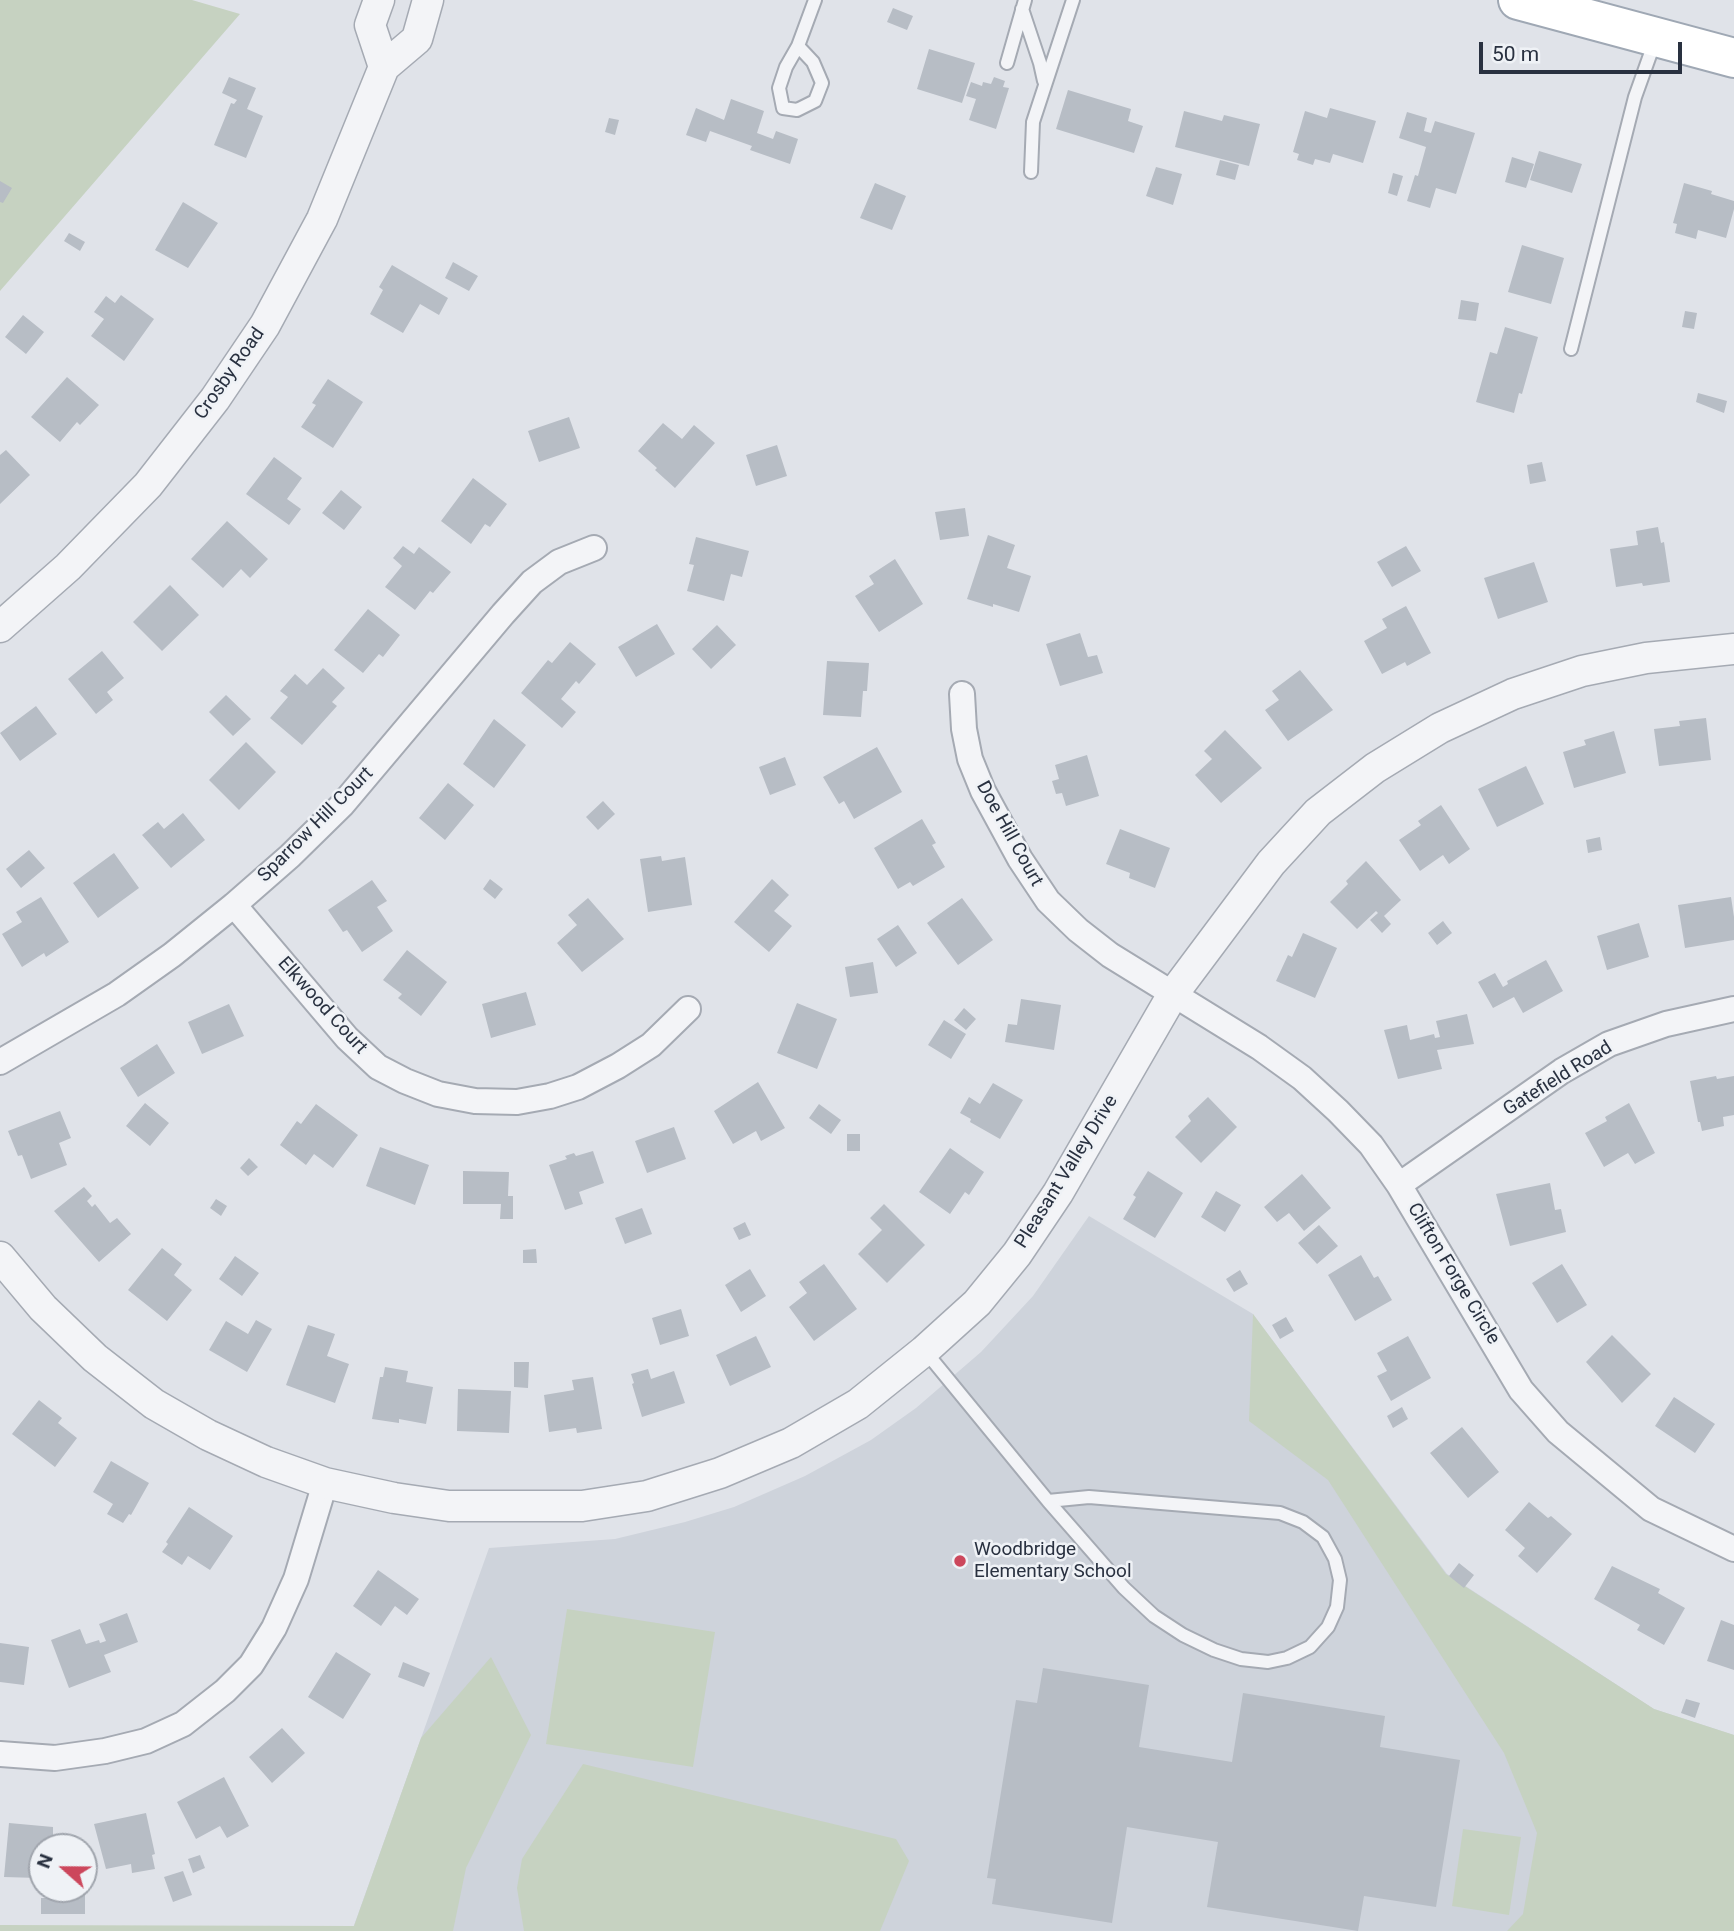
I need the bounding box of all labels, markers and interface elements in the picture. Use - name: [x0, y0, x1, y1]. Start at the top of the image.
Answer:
- scale bar: [1482, 28, 1685, 72]
- text: 50 m: [1492, 42, 1539, 66]
- street label: Crosby Road: [190, 324, 270, 424]
- street label: Sparrow Hill Court: [254, 763, 378, 887]
- street label: Doe Hill Court: [971, 777, 1047, 891]
- street label: Elkwood Court: [272, 953, 372, 1059]
- street label: Gatefield Road: [1499, 1037, 1617, 1121]
- street label: Pleasant Valley Drive: [1011, 1091, 1123, 1253]
- street label: Clifton Forge Circle: [1402, 1199, 1504, 1349]
- place label: Woodbridge Elementary School: [974, 1539, 1132, 1583]
- marker: Woodbridge Elementary School: [952, 1553, 968, 1569]
- north arrow: [28, 1833, 98, 1903]
- text: N: [32, 1851, 58, 1871]

